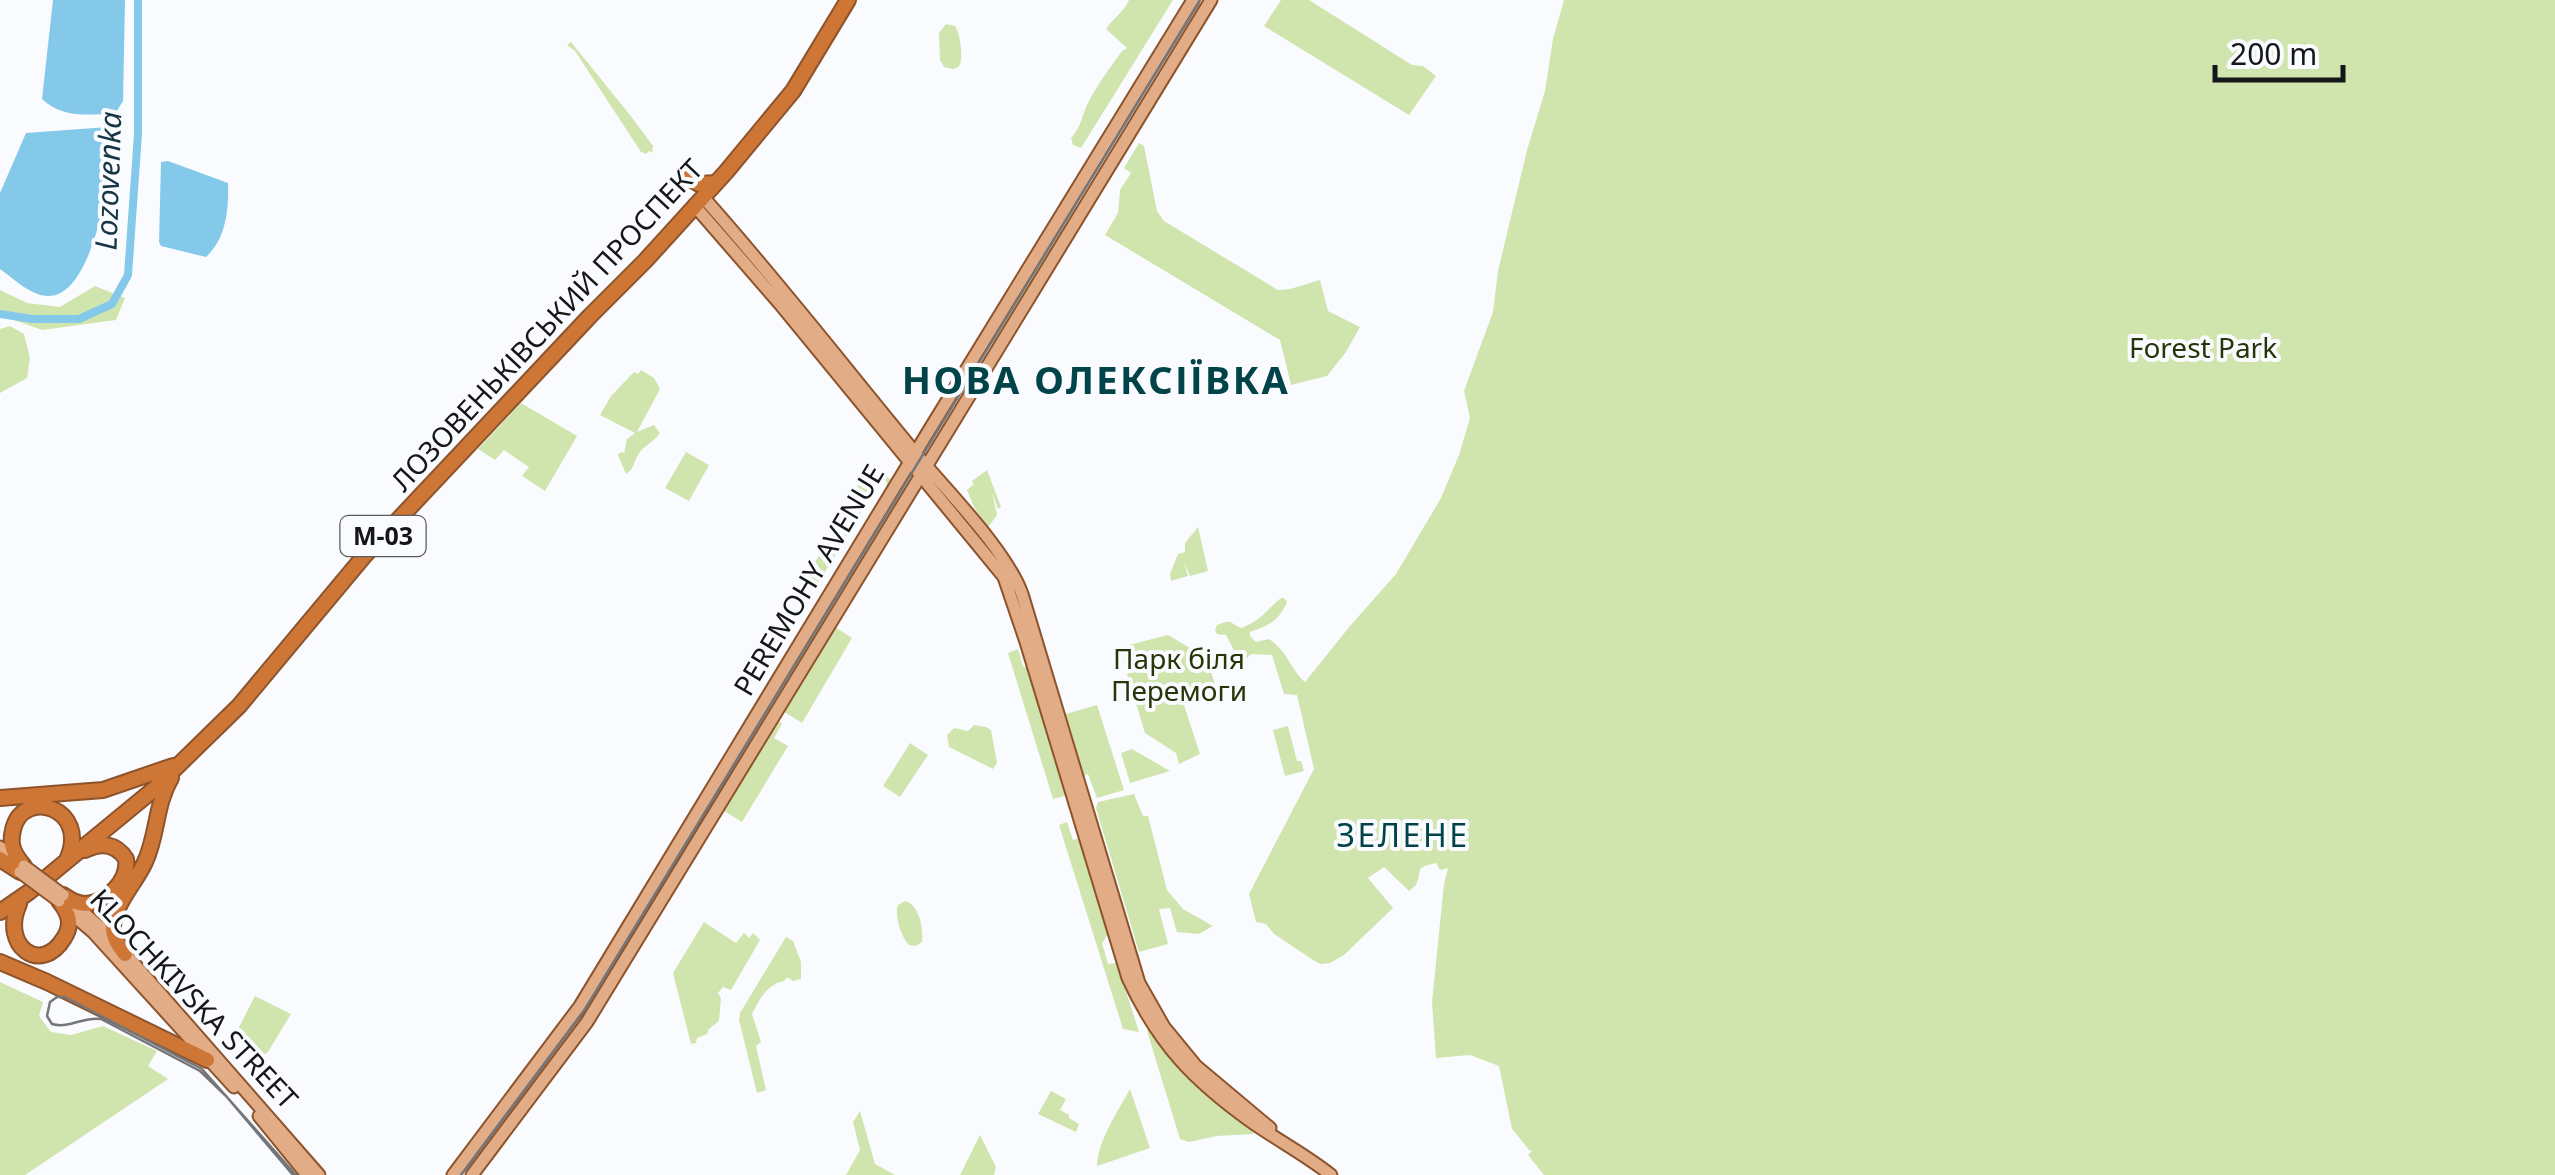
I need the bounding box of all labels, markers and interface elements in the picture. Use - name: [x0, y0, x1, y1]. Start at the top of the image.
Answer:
- scale bar: [2215, 20, 2342, 82]
- text: 200 m: [2230, 33, 2317, 74]
- water label: Lozovenka: [85, 111, 130, 251]
- street label: ЛОЗОВЕНЬКІВСЬКИЙ ПРОСПЕКТ: [382, 150, 711, 499]
- park label: Forest Park: [2129, 328, 2277, 366]
- district label: НОВА ОЛЕКСІЇВКА: [902, 353, 1290, 405]
- street label: PEREMOHY AVENUE: [724, 457, 892, 702]
- road number: М-03: [340, 516, 426, 556]
- park label: Парк біля Перемоги: [1111, 639, 1247, 709]
- district label: ЗЕЛЕНЕ: [1337, 813, 1469, 856]
- street label: KLOCHKIVSKA STREET: [83, 880, 307, 1117]

